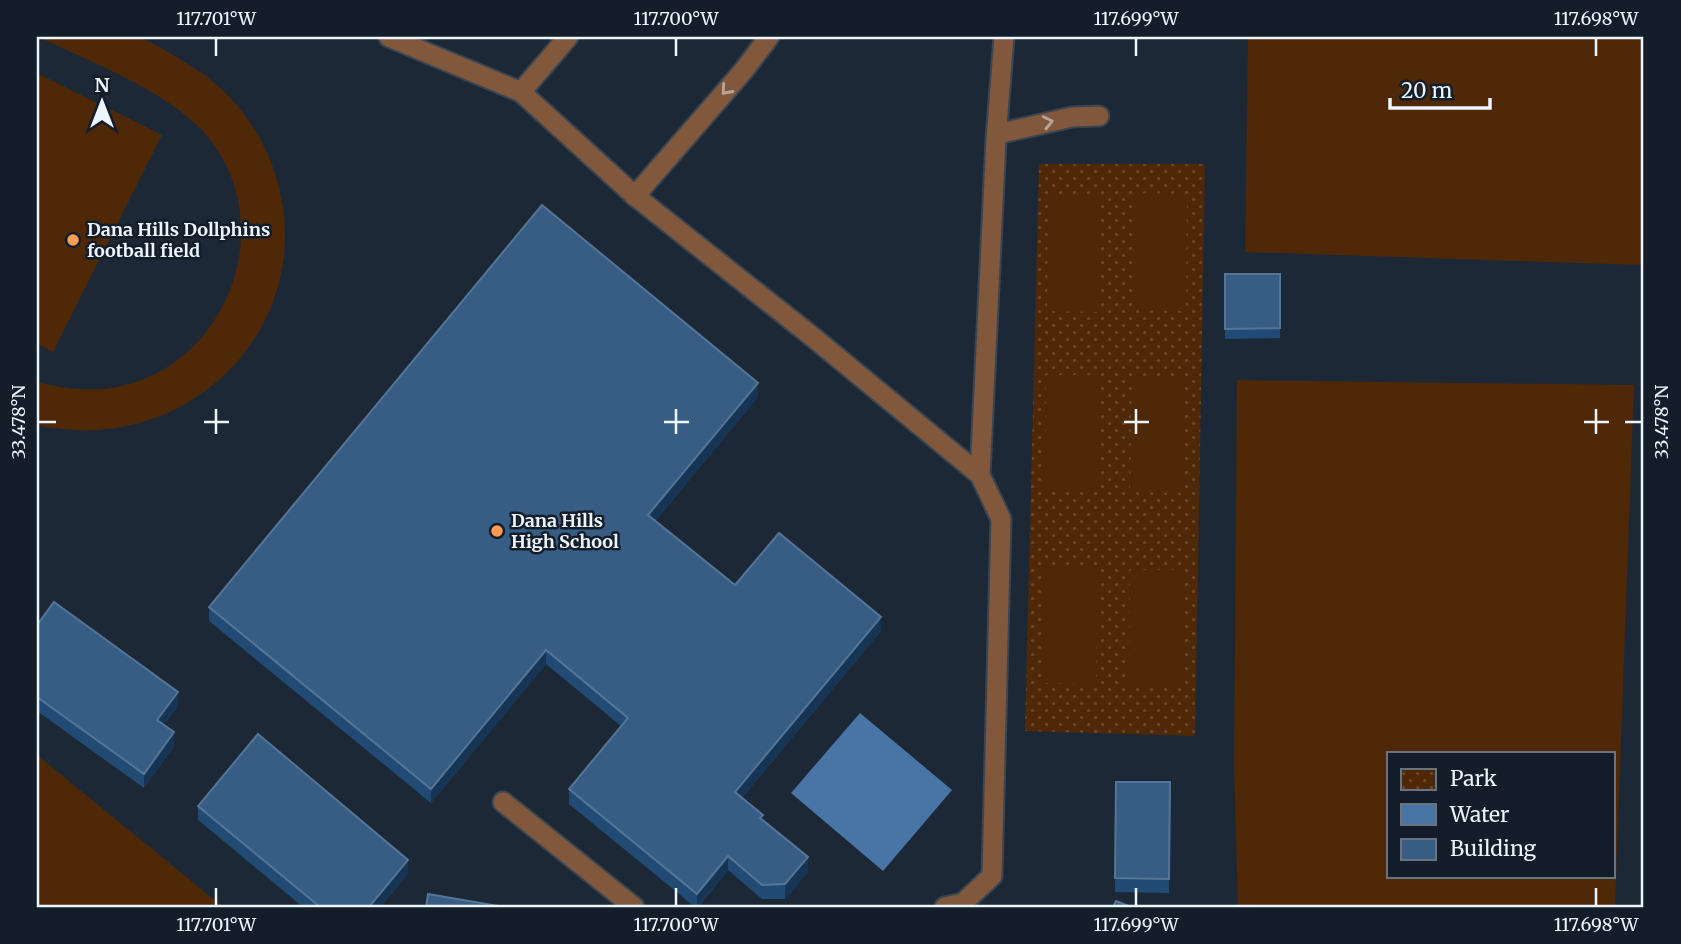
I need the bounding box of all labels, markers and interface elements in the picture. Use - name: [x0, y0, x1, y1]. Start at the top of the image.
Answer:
- text: 117.701°W: [176, 7, 257, 30]
- text: 117.700°W: [634, 7, 719, 30]
- text: 117.699°W: [1093, 7, 1180, 30]
- text: 117.698°W: [1554, 7, 1639, 30]
- north arrow: [66, 66, 136, 136]
- scale bar: [1390, 66, 1490, 110]
- text: N: [94, 73, 110, 97]
- text: 20 m: [1401, 77, 1453, 104]
- one-way arrow: [722, 81, 734, 94]
- one-way arrow: [1041, 116, 1053, 131]
- place label: Dana Hills Dollphins football field: [87, 218, 270, 262]
- marker: Dana Hills Dollphins football field: [65, 232, 81, 248]
- text: 33.478°N: [7, 385, 30, 459]
- text: 33.478°N: [1650, 385, 1673, 459]
- place label: Dana Hills High School: [511, 509, 619, 553]
- marker: Dana Hills High School: [489, 523, 505, 539]
- legend: [1387, 752, 1614, 878]
- text: Park: [1450, 765, 1497, 792]
- text: Water: [1449, 801, 1509, 828]
- text: Building: [1450, 835, 1537, 862]
- text: 117.701°W: [176, 913, 257, 936]
- text: 117.700°W: [634, 913, 719, 936]
- text: 117.699°W: [1093, 913, 1180, 936]
- text: 117.698°W: [1554, 913, 1639, 936]

